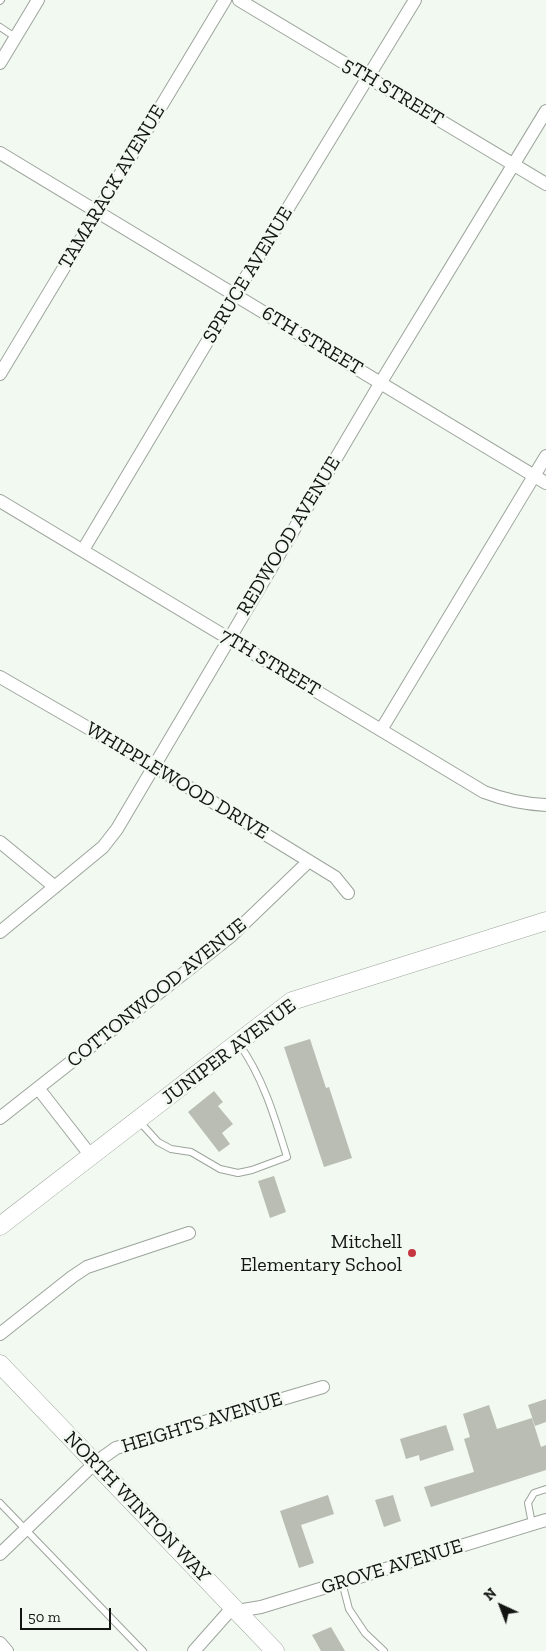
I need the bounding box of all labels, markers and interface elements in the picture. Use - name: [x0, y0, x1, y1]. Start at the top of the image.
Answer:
- street label: 5TH STREET: [338, 52, 448, 132]
- street label: TAMARACK AVENUE: [54, 101, 170, 273]
- street label: SPRUCE AVENUE: [198, 203, 298, 347]
- street label: 6TH STREET: [257, 301, 367, 381]
- street label: REDWOOD AVENUE: [232, 452, 346, 620]
- street label: 7TH STREET: [215, 624, 325, 702]
- street label: WHIPPLEWOOD DRIVE: [81, 717, 273, 845]
- street label: COTTONWOOD AVENUE: [62, 913, 252, 1073]
- street label: JUNIPER AVENUE: [157, 994, 301, 1110]
- place label: Mitchell Elementary School: [240, 1230, 402, 1277]
- marker: Mitchell Elementary School: [406, 1247, 418, 1259]
- street label: HEIGHTS AVENUE: [119, 1387, 285, 1459]
- street label: NORTH WINTON WAY: [59, 1427, 215, 1587]
- street label: GROVE AVENUE: [318, 1534, 466, 1600]
- north arrow: [476, 1581, 526, 1631]
- text: N: [481, 1585, 500, 1605]
- scale bar: [22, 1598, 114, 1630]
- text: 50 m: [28, 1608, 61, 1626]

